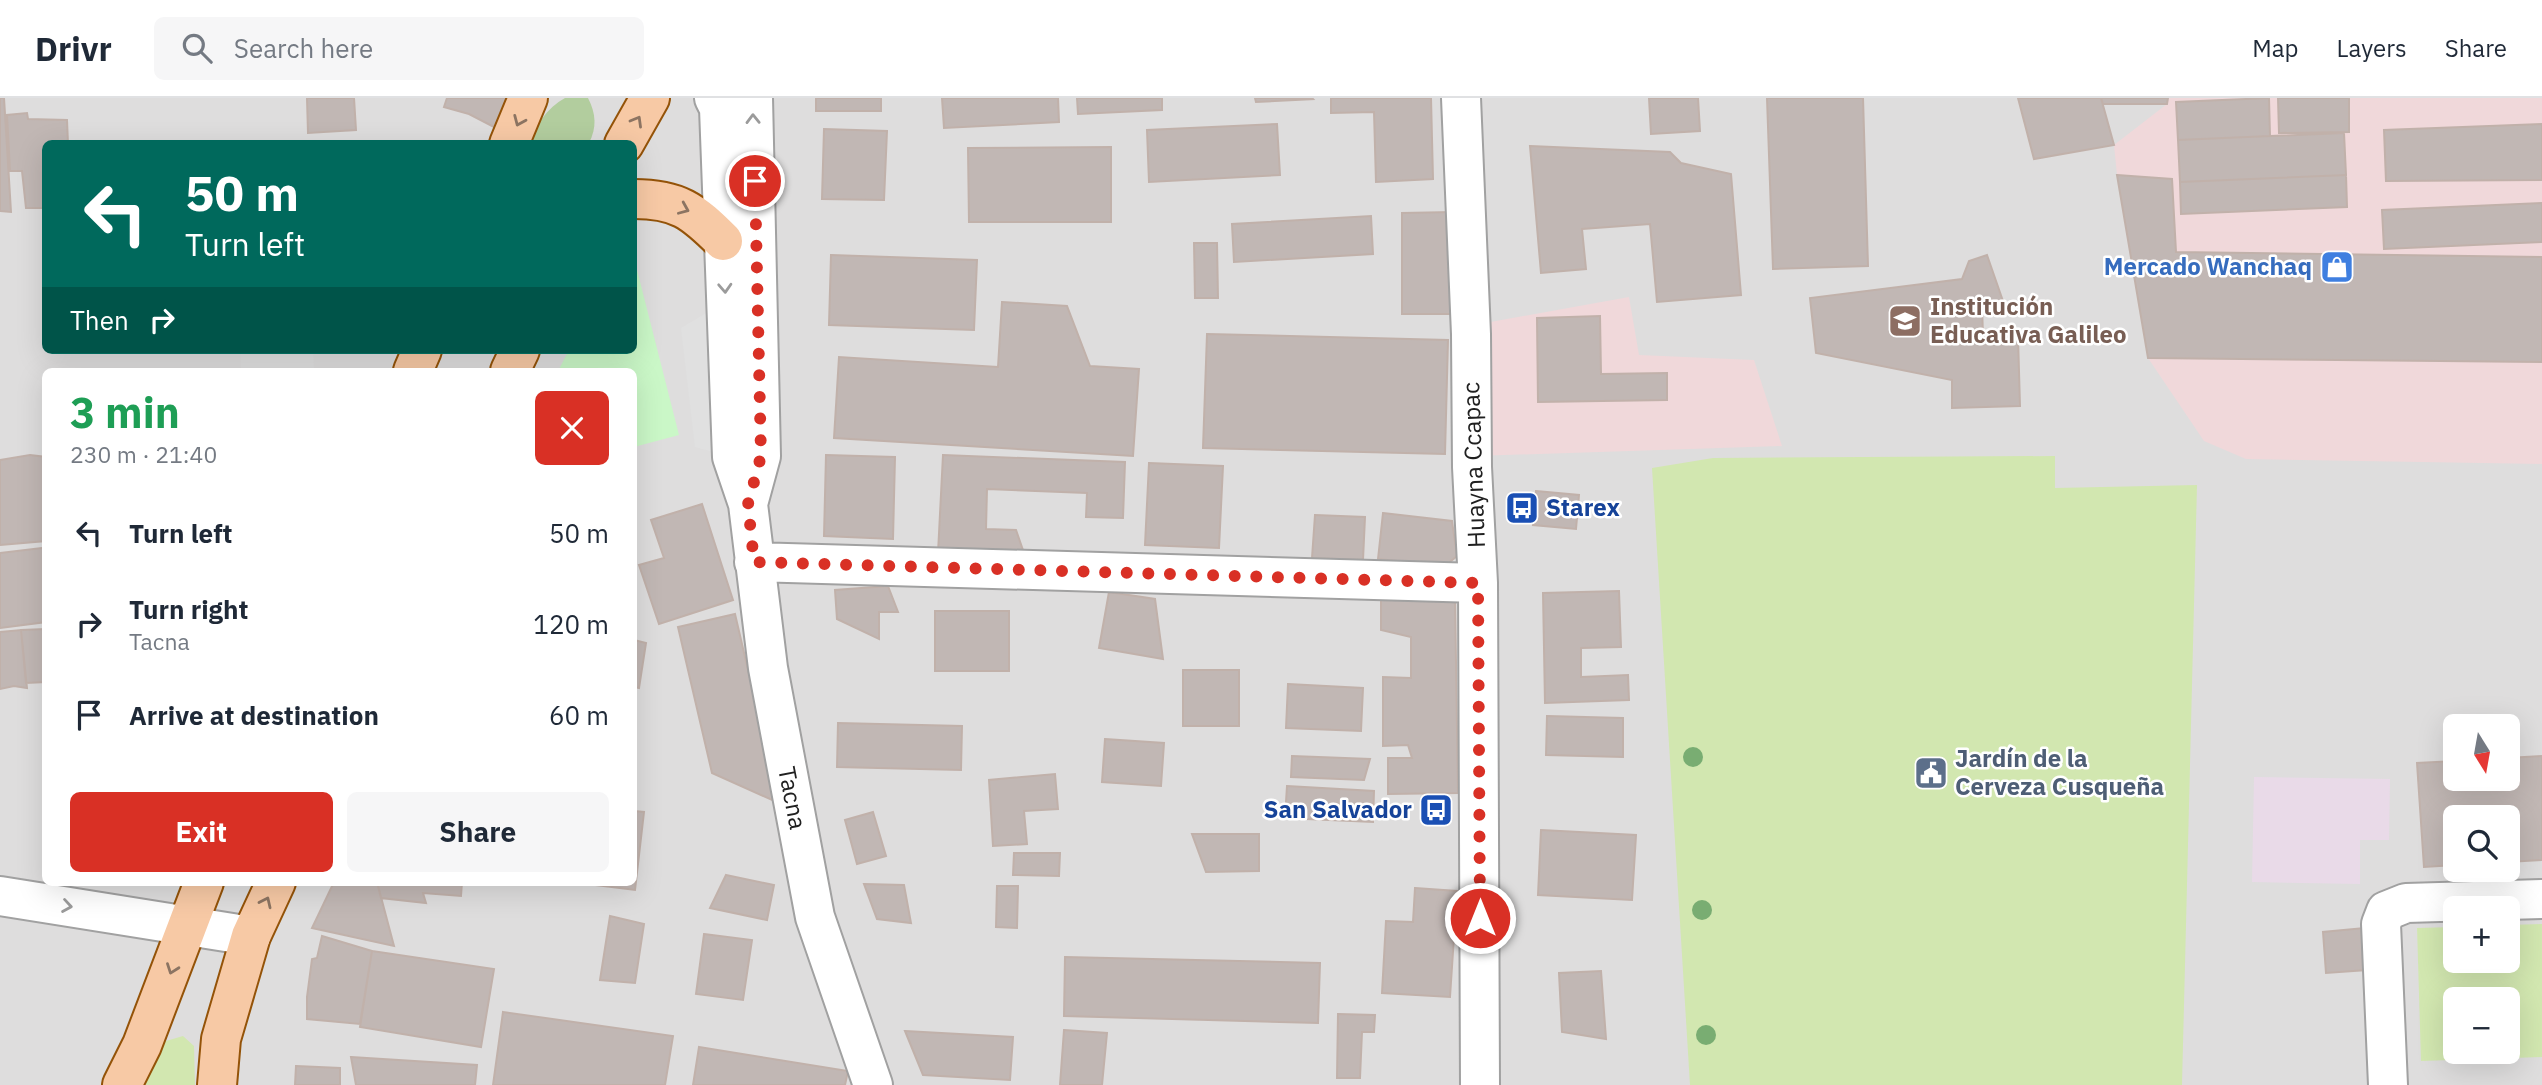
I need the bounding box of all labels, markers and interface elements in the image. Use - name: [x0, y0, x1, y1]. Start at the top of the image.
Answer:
- search box: [154, 17, 644, 80]
- text: Drivr: [35, 27, 112, 70]
- icon: search: [178, 29, 216, 67]
- text: Search here: [234, 31, 373, 65]
- text: Map: [2252, 32, 2299, 64]
- text: Layers: [2337, 32, 2407, 64]
- text: Share: [2445, 32, 2507, 64]
- one-way arrow: [745, 113, 761, 124]
- one-way arrow: [513, 114, 527, 126]
- one-way arrow: [629, 115, 642, 128]
- pin: [725, 151, 785, 211]
- text: 50 m: [185, 161, 299, 224]
- icon: arrive: [736, 162, 774, 200]
- icon: left: [70, 168, 161, 259]
- one-way arrow: [677, 200, 689, 214]
- text: Turn left: [185, 223, 305, 265]
- shop icon: Mercado Wanchaq: [2318, 248, 2356, 286]
- place label: Mercado Wanchaq: [2104, 250, 2312, 282]
- one-way arrow: [717, 282, 732, 293]
- place label: Institución Educativa Galileo: [1930, 290, 2127, 350]
- icon: right: [143, 301, 181, 339]
- school or university icon: Institución Educativa Galileo: [1886, 302, 1924, 340]
- text: Then: [70, 303, 129, 337]
- street label: Huayna Ccapac: [1454, 382, 1492, 549]
- text: 3 min: [70, 385, 180, 440]
- button: close: [535, 391, 609, 465]
- text: 230 m · 21:40: [70, 439, 217, 469]
- bus stop icon: Starex: [1503, 489, 1541, 527]
- place label: Starex: [1546, 491, 1620, 523]
- icon: left: [70, 514, 108, 552]
- text: Turn left: [129, 516, 232, 550]
- text: 50 m: [549, 516, 609, 550]
- text: Turn right: [129, 592, 248, 626]
- icon: right: [70, 605, 108, 643]
- text: 120 m: [533, 607, 609, 641]
- text: Tacna: [129, 626, 190, 656]
- icon: arrive: [70, 696, 108, 734]
- text: Arrive at destination: [129, 698, 379, 732]
- text: 60 m: [549, 698, 609, 732]
- north arrow: [2443, 714, 2520, 791]
- map controls: [2443, 714, 2520, 1064]
- place label: Jardín de la Cerveza Cusqueña: [1955, 742, 2164, 802]
- public building icon: Jardín de la Cerveza Cusqueña: [1912, 754, 1950, 792]
- street label: Tacna: [771, 764, 815, 832]
- bus stop icon: San Salvador: [1417, 791, 1455, 829]
- button: Exit: [70, 792, 333, 872]
- button: Share: [347, 792, 609, 872]
- place label: San Salvador: [1263, 793, 1412, 825]
- button: search: [2443, 805, 2520, 882]
- position arrow: [1443, 881, 1517, 955]
- button: +: [2443, 896, 2520, 973]
- one-way arrow: [258, 897, 272, 909]
- one-way arrow: [62, 898, 73, 913]
- one-way arrow: [166, 962, 180, 974]
- button: −: [2443, 987, 2520, 1064]

